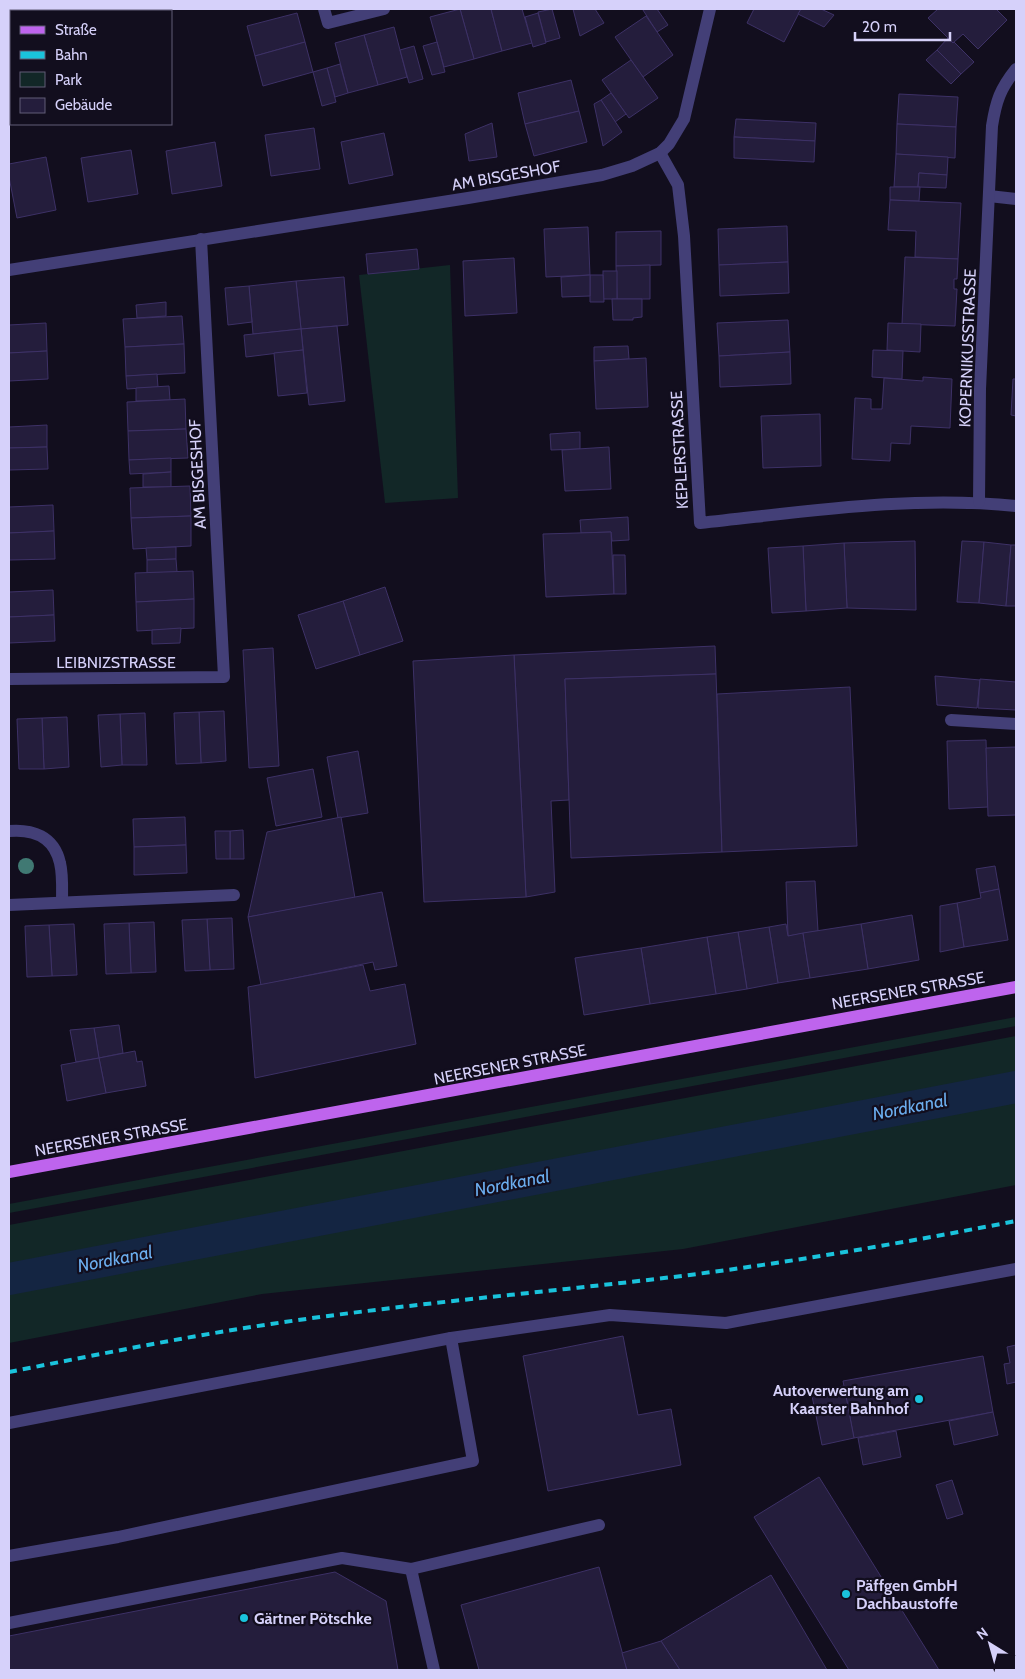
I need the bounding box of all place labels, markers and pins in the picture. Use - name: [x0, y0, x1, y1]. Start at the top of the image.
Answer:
- place label: Autoverwertung am Kaarster Bahnhof: [773, 1381, 910, 1418]
- marker: Autoverwertung am Kaarster Bahnhof: [913, 1393, 925, 1405]
- place label: Päffgen GmbH Dachbaustoffe: [856, 1576, 958, 1613]
- marker: Päffgen GmbH Dachbaustoffe: [840, 1588, 852, 1600]
- place label: Gärtner Pötschke: [254, 1609, 372, 1628]
- marker: Gärtner Pötschke: [238, 1612, 250, 1624]

